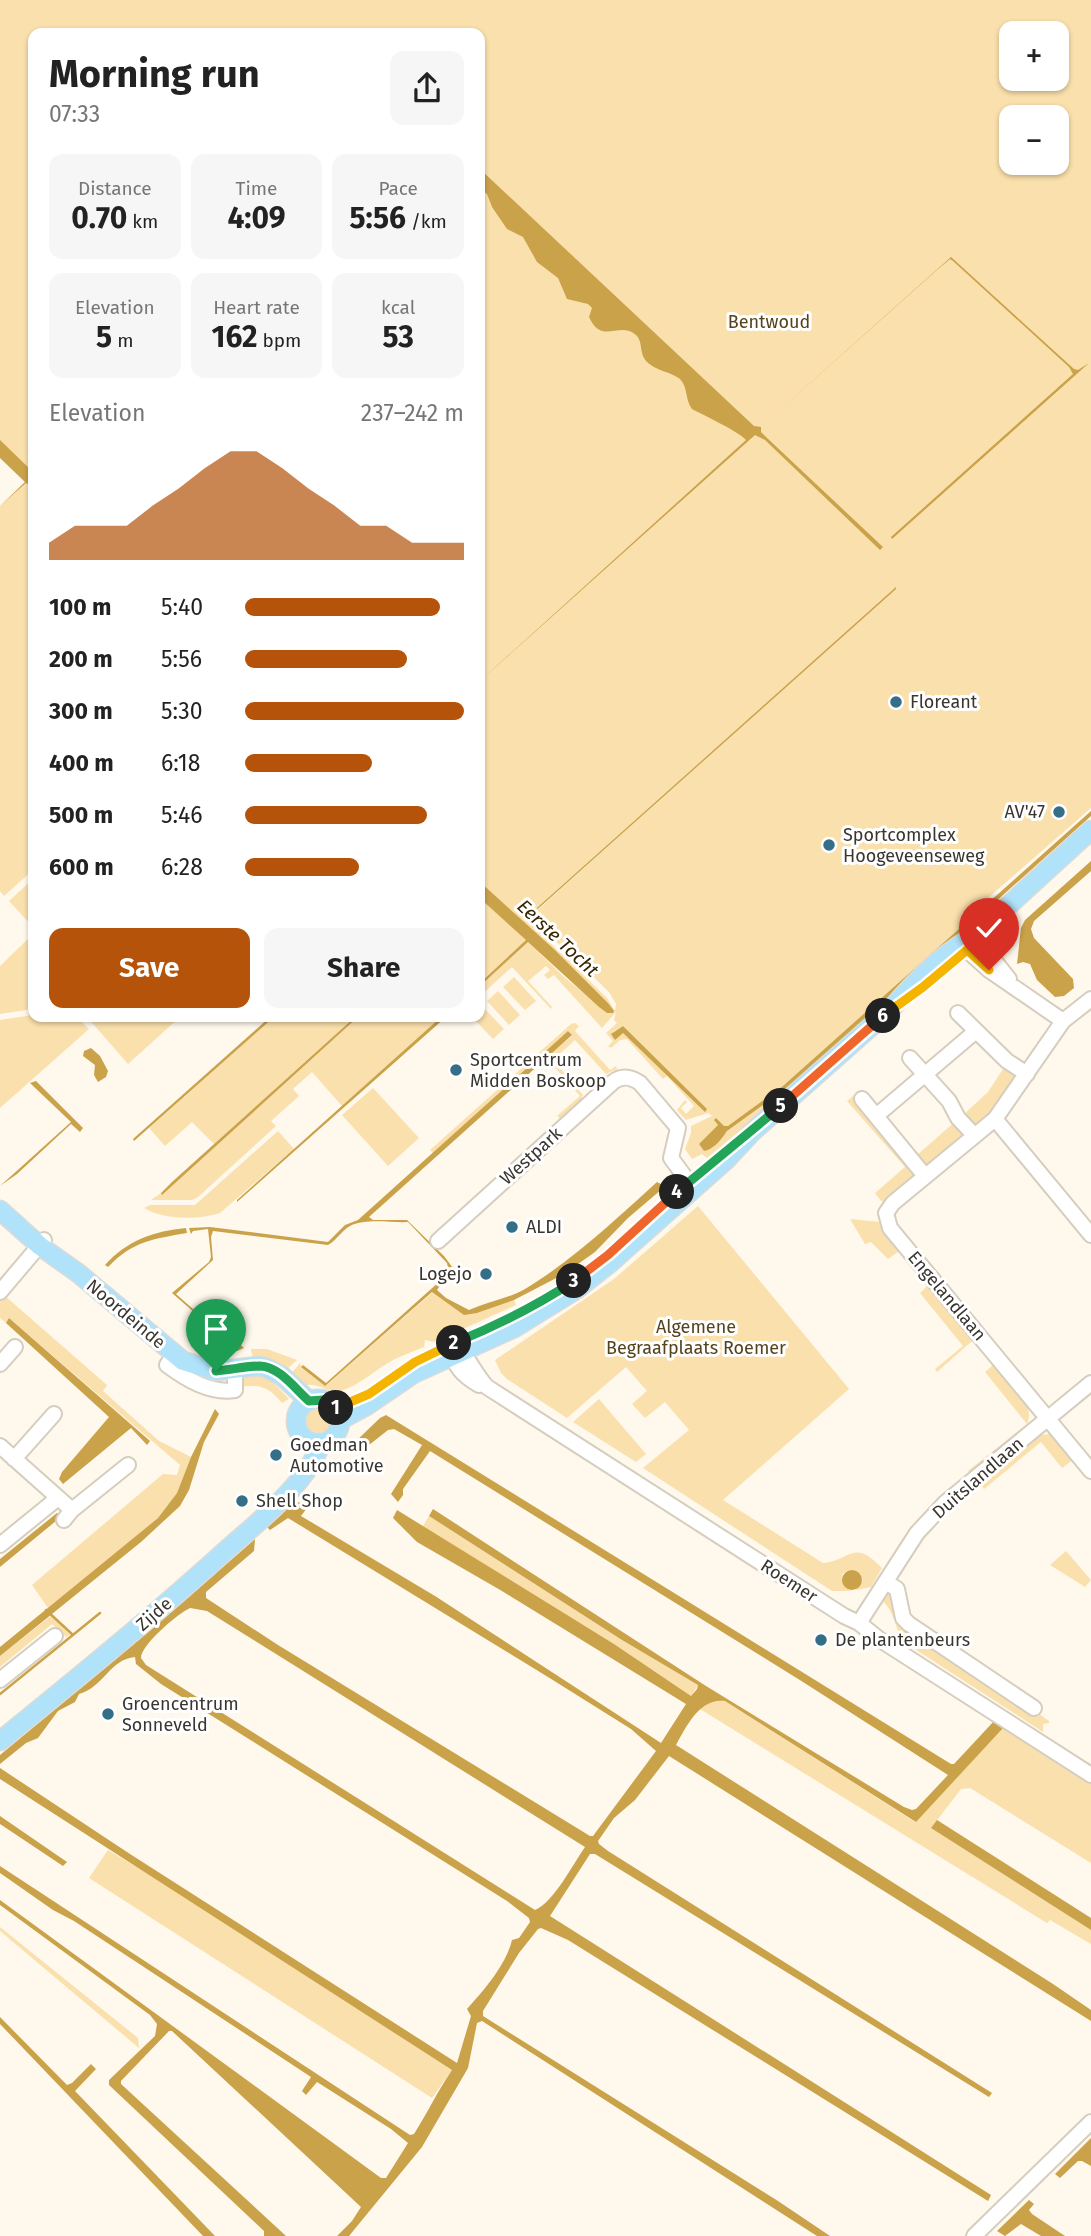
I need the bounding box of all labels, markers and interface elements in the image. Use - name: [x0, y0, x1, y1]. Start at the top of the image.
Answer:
- map controls: [999, 21, 1069, 175]
- button: +: [999, 21, 1069, 91]
- text: Morning run: [49, 51, 260, 97]
- button: share: [390, 51, 464, 125]
- text: 07:33: [49, 100, 100, 128]
- button: −: [999, 105, 1069, 175]
- text: Distance: [78, 177, 152, 200]
- text: Time: [236, 177, 277, 200]
- text: Pace: [378, 177, 418, 200]
- text: 0.70: [71, 200, 127, 236]
- text: 4:09: [227, 200, 286, 236]
- text: 5:56: [349, 200, 406, 236]
- text: km: [127, 210, 158, 233]
- text: /km: [406, 210, 447, 233]
- text: Elevation: [75, 296, 155, 319]
- text: Heart rate: [213, 296, 300, 319]
- text: kcal: [381, 296, 415, 319]
- park label: Bentwoud: [728, 311, 810, 333]
- text: 5: [96, 319, 112, 355]
- text: 162: [212, 319, 258, 355]
- text: 53: [382, 319, 414, 355]
- text: m: [112, 329, 134, 352]
- text: bpm: [258, 329, 301, 352]
- text: Elevation: [49, 399, 145, 427]
- text: 237–242 m: [361, 399, 464, 427]
- text: 100 m: [49, 593, 111, 621]
- text: 5:40: [161, 593, 203, 621]
- text: 200 m: [49, 645, 113, 673]
- text: 5:56: [161, 645, 202, 673]
- place label: Floreant: [910, 691, 978, 713]
- marker: Floreant: [888, 694, 904, 710]
- text: 300 m: [49, 697, 113, 725]
- text: 5:30: [161, 697, 203, 725]
- text: 400 m: [49, 749, 114, 777]
- text: 6:18: [161, 749, 201, 777]
- text: 500 m: [49, 801, 113, 829]
- text: 5:46: [161, 801, 202, 829]
- place label: AV'47: [1004, 801, 1045, 823]
- marker: AV'47: [1051, 804, 1067, 820]
- place label: Sportcomplex Hoogeveenseweg: [843, 824, 985, 867]
- marker: Sportcomplex Hoogeveenseweg: [821, 837, 837, 853]
- text: 600 m: [49, 853, 114, 881]
- text: 6:28: [161, 853, 203, 881]
- water label: Eerste Tocht: [513, 895, 604, 982]
- pin: [959, 898, 1019, 970]
- icon: check: [970, 909, 1008, 947]
- button: Save: [49, 928, 250, 1008]
- button: Share: [264, 928, 464, 1008]
- pin: 6: [866, 998, 900, 1034]
- text: 6: [877, 1004, 888, 1027]
- place label: Sportcentrum Midden Boskoop: [470, 1049, 606, 1092]
- marker: Sportcentrum Midden Boskoop: [448, 1062, 464, 1078]
- pin: 5: [764, 1088, 798, 1124]
- text: 5: [775, 1094, 786, 1117]
- street label: Westpark: [495, 1122, 567, 1190]
- pin: 4: [660, 1174, 694, 1210]
- text: 4: [671, 1180, 682, 1203]
- place label: ALDI: [526, 1216, 562, 1238]
- marker: ALDI: [504, 1219, 520, 1235]
- street label: Engelandlaan: [903, 1247, 991, 1345]
- place label: Logejo: [419, 1263, 472, 1285]
- pin: 3: [556, 1264, 592, 1298]
- marker: Logejo: [478, 1266, 494, 1282]
- text: 3: [569, 1269, 578, 1292]
- street label: Noordeinde: [82, 1275, 170, 1353]
- pin: [186, 1299, 246, 1371]
- icon: arrive: [197, 1310, 235, 1348]
- park label: Algemene Begraafplaats Roemer: [606, 1316, 786, 1359]
- pin: 2: [436, 1326, 472, 1360]
- text: 2: [449, 1331, 458, 1354]
- pin: 1: [318, 1390, 354, 1426]
- text: 1: [331, 1396, 340, 1419]
- street label: Duitslandlaan: [928, 1432, 1028, 1524]
- place label: Goedman Automotive: [290, 1434, 384, 1477]
- marker: Goedman Automotive: [268, 1447, 284, 1463]
- place label: Shell Shop: [256, 1490, 343, 1512]
- marker: Shell Shop: [234, 1493, 250, 1509]
- street label: Roemer: [757, 1555, 821, 1607]
- street label: Zijde: [132, 1593, 176, 1635]
- place label: De plantenbeurs: [835, 1629, 970, 1651]
- marker: De plantenbeurs: [813, 1632, 829, 1648]
- place label: Groencentrum Sonneveld: [122, 1693, 239, 1736]
- marker: Groencentrum Sonneveld: [100, 1706, 116, 1722]

